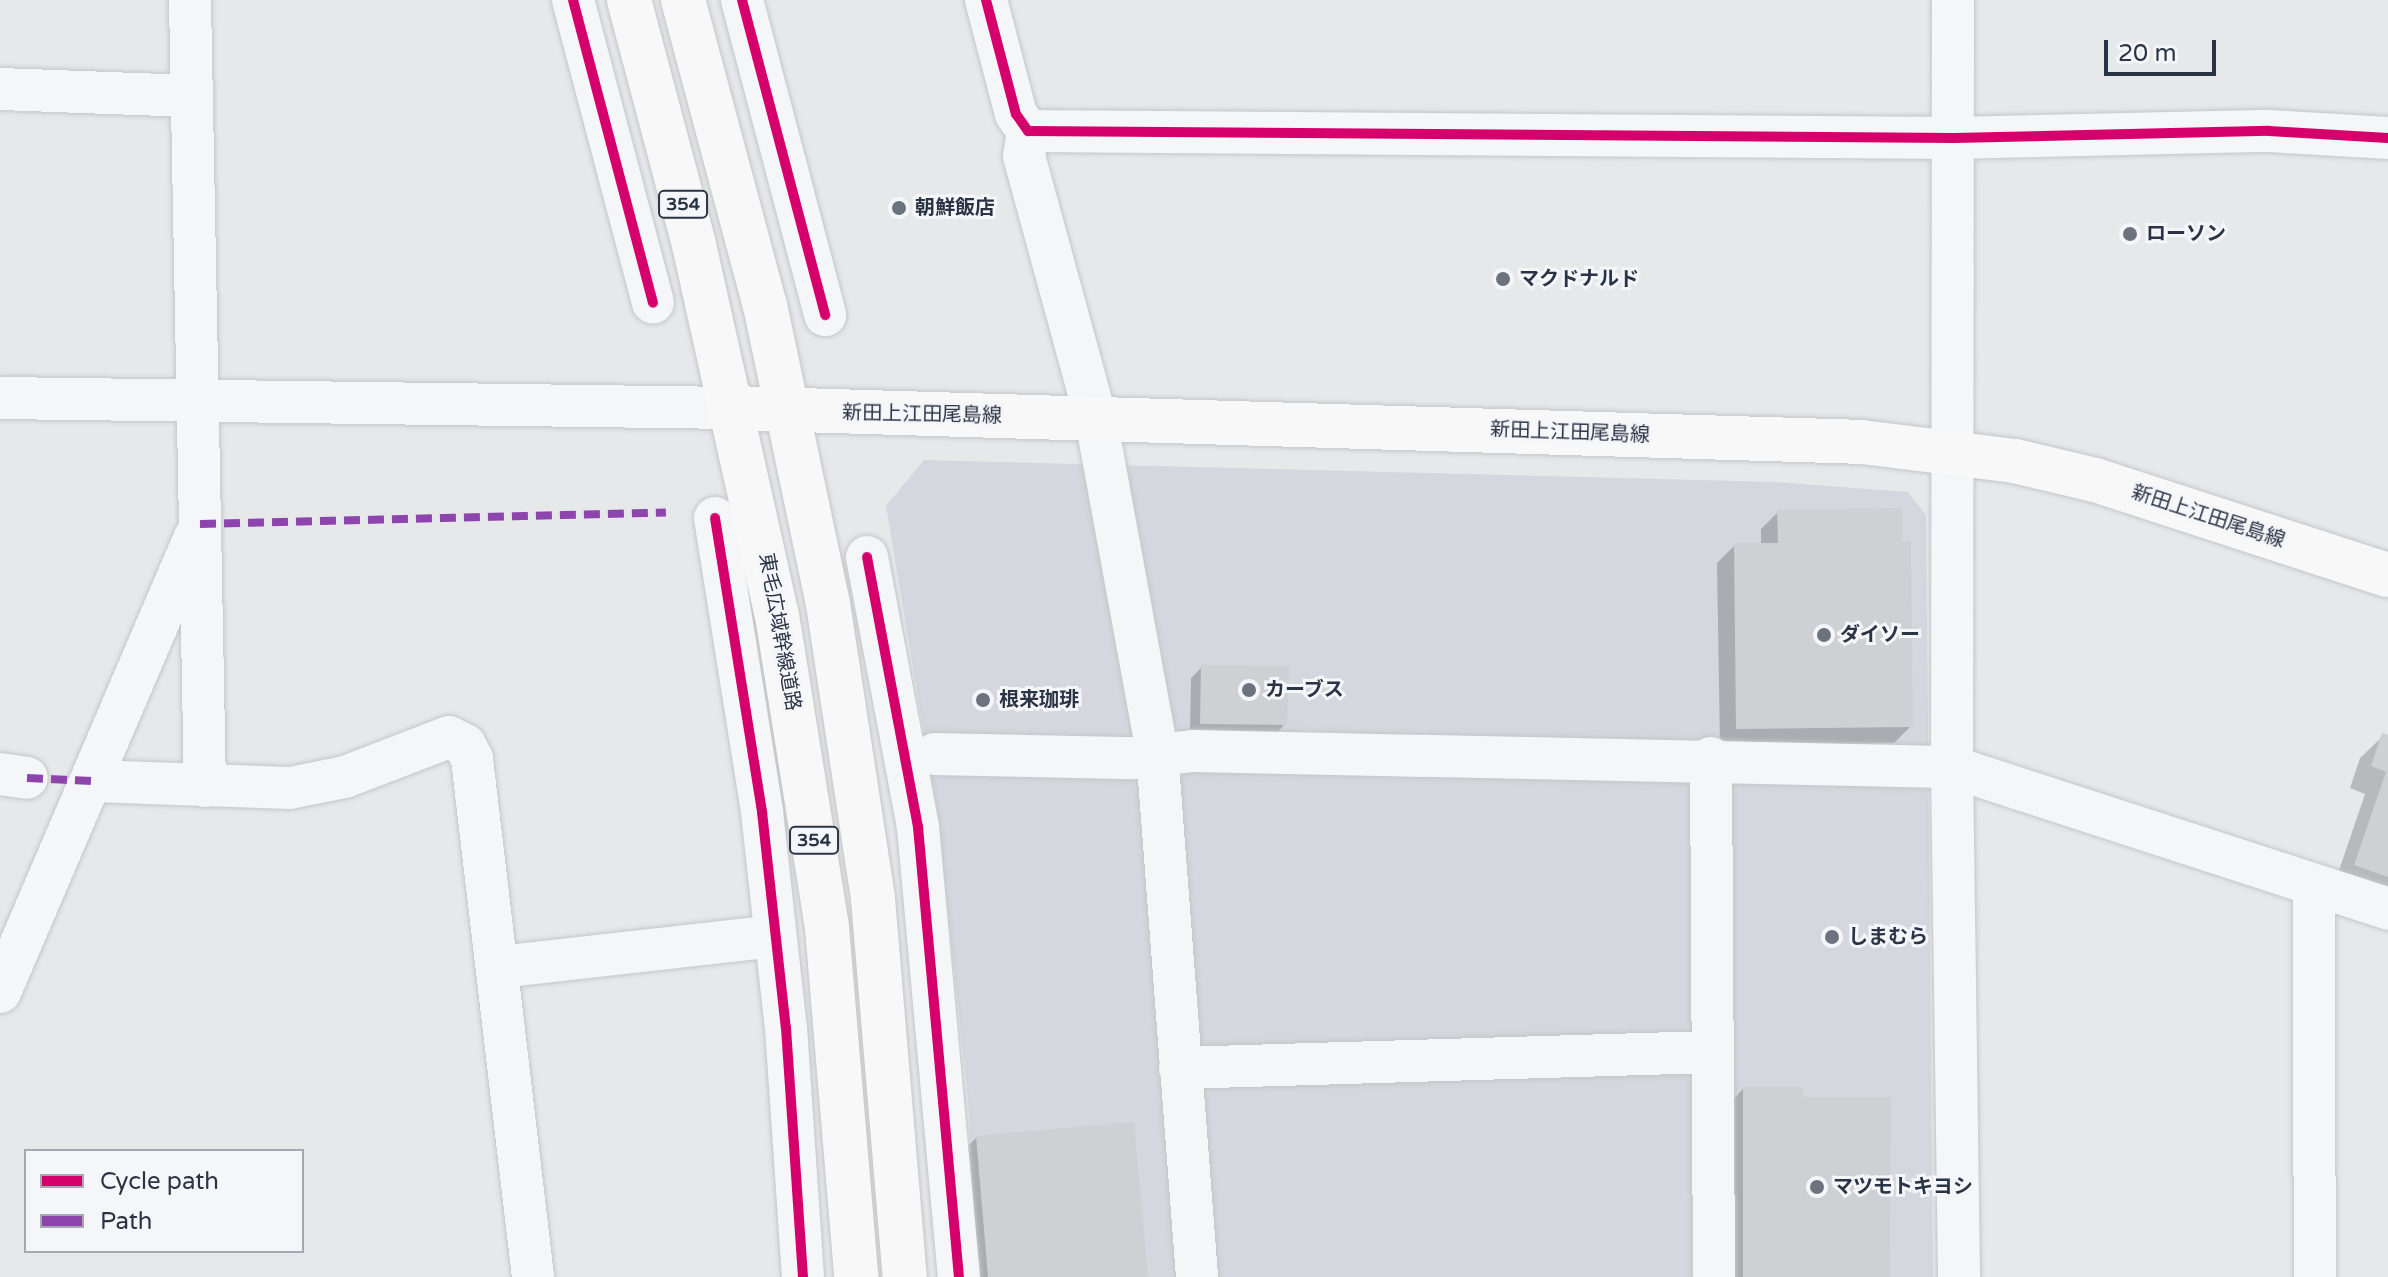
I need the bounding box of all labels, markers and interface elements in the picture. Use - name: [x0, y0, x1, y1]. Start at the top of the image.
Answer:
- scale bar: [2108, 24, 2220, 74]
- text: 20 m: [2118, 39, 2176, 68]
- road number: 354: [657, 190, 709, 218]
- place label: 朝鮮飯店: [915, 196, 995, 220]
- marker: 朝鮮飯店: [890, 199, 908, 217]
- place label: ローソン: [2146, 222, 2226, 246]
- marker: ローソン: [2121, 225, 2139, 243]
- place label: マクドナルド: [1519, 267, 1639, 291]
- marker: マクドナルド: [1494, 270, 1512, 288]
- street label: 新田上江田尾島線: [842, 402, 1002, 428]
- street label: 新田上江田尾島線: [1490, 418, 1650, 448]
- street label: 新田上江田尾島線: [2128, 481, 2288, 553]
- street label: 東毛広域幹線道路: [753, 551, 805, 713]
- place label: ダイソー: [1840, 623, 1920, 647]
- marker: ダイソー: [1815, 626, 1833, 644]
- place label: カーブス: [1265, 678, 1345, 702]
- marker: カーブス: [1240, 681, 1258, 699]
- place label: 根来珈琲: [999, 688, 1079, 712]
- marker: 根来珈琲: [974, 691, 992, 709]
- road number: 354: [788, 826, 840, 854]
- place label: しまむら: [1848, 925, 1928, 949]
- marker: しまむら: [1823, 928, 1841, 946]
- legend: [24, 1149, 304, 1253]
- text: Cycle path: [100, 1167, 219, 1196]
- place label: マツモトキヨシ: [1833, 1175, 1973, 1199]
- marker: マツモトキヨシ: [1808, 1178, 1826, 1196]
- text: Path: [100, 1207, 153, 1236]

